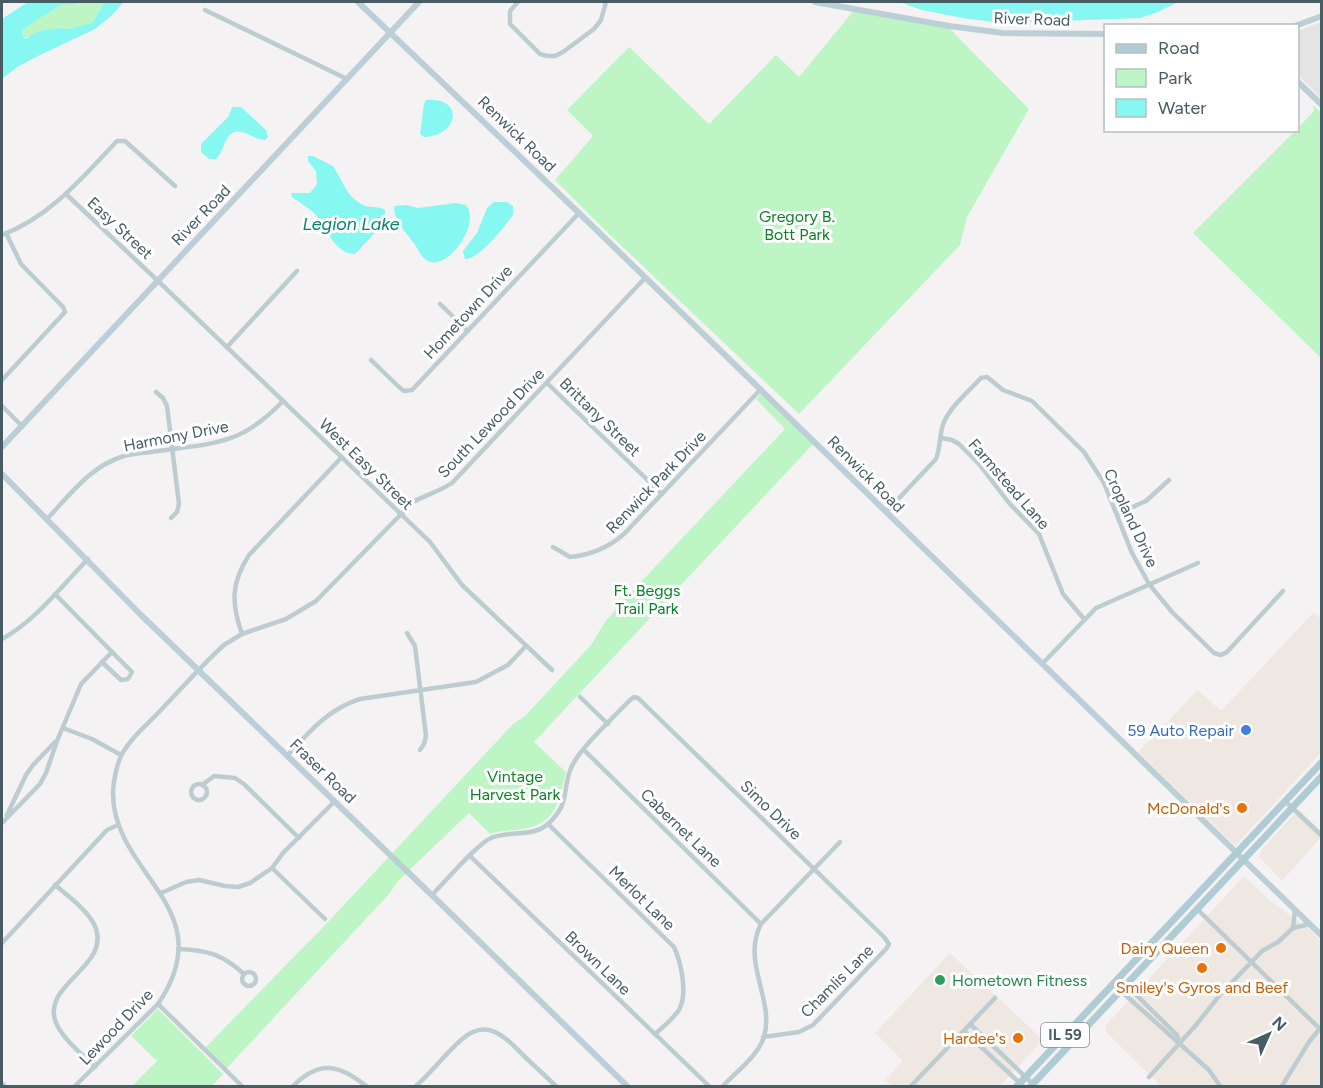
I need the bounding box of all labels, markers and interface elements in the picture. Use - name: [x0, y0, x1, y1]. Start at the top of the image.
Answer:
- street label: River Road: [993, 8, 1071, 30]
- legend: [1104, 24, 1299, 132]
- text: Road: [1158, 37, 1199, 59]
- text: Park: [1158, 67, 1193, 89]
- street label: Renwick Road: [474, 92, 560, 176]
- text: Water: [1158, 97, 1206, 119]
- street label: River Road: [167, 181, 235, 249]
- street label: Easy Street: [83, 193, 157, 263]
- park label: Gregory B. Bott Park: [759, 207, 835, 244]
- water label: Legion Lake: [302, 213, 400, 235]
- street label: Hometown Drive: [420, 261, 516, 363]
- street label: South Lewood Drive: [434, 364, 548, 482]
- street label: Brittany Street: [556, 374, 644, 460]
- street label: West Easy Street: [315, 414, 417, 514]
- street label: Harmony Drive: [122, 416, 230, 456]
- street label: Renwick Park Drive: [602, 426, 710, 537]
- street label: Renwick Road: [824, 432, 908, 516]
- street label: Farmstead Lane: [965, 435, 1054, 533]
- street label: Cropland Drive: [1100, 466, 1162, 571]
- park label: Ft. Beggs Trail Park: [614, 581, 680, 618]
- place label: 59 Auto Repair: [1127, 721, 1235, 740]
- marker: 59 Auto Repair: [1239, 723, 1253, 737]
- street label: Fraser Road: [286, 735, 360, 807]
- park label: Vintage Harvest Park: [470, 767, 560, 804]
- street label: Simo Drive: [737, 776, 806, 844]
- street label: Cabernet Lane: [637, 785, 726, 871]
- place label: McDonald's: [1147, 799, 1230, 818]
- marker: McDonald's: [1235, 801, 1249, 815]
- street label: Merlot Lane: [605, 862, 679, 934]
- street label: Brown Lane: [561, 927, 635, 999]
- place label: Dairy Queen: [1121, 939, 1209, 958]
- street label: Chamlis Lane: [797, 941, 877, 1021]
- marker: Dairy Queen: [1214, 941, 1228, 955]
- marker: Smiley's Gyros and Beef: [1195, 961, 1209, 975]
- place label: Hometown Fitness: [952, 971, 1087, 990]
- marker: Hometown Fitness: [933, 973, 947, 987]
- place label: Smiley's Gyros and Beef: [1116, 978, 1288, 997]
- street label: Lewood Drive: [75, 985, 157, 1069]
- north arrow: [1239, 1004, 1299, 1064]
- text: N: [1268, 1013, 1290, 1035]
- road number: IL 59: [1041, 1023, 1089, 1047]
- place label: Hardee's: [943, 1029, 1006, 1048]
- marker: Hardee's: [1011, 1031, 1025, 1045]

